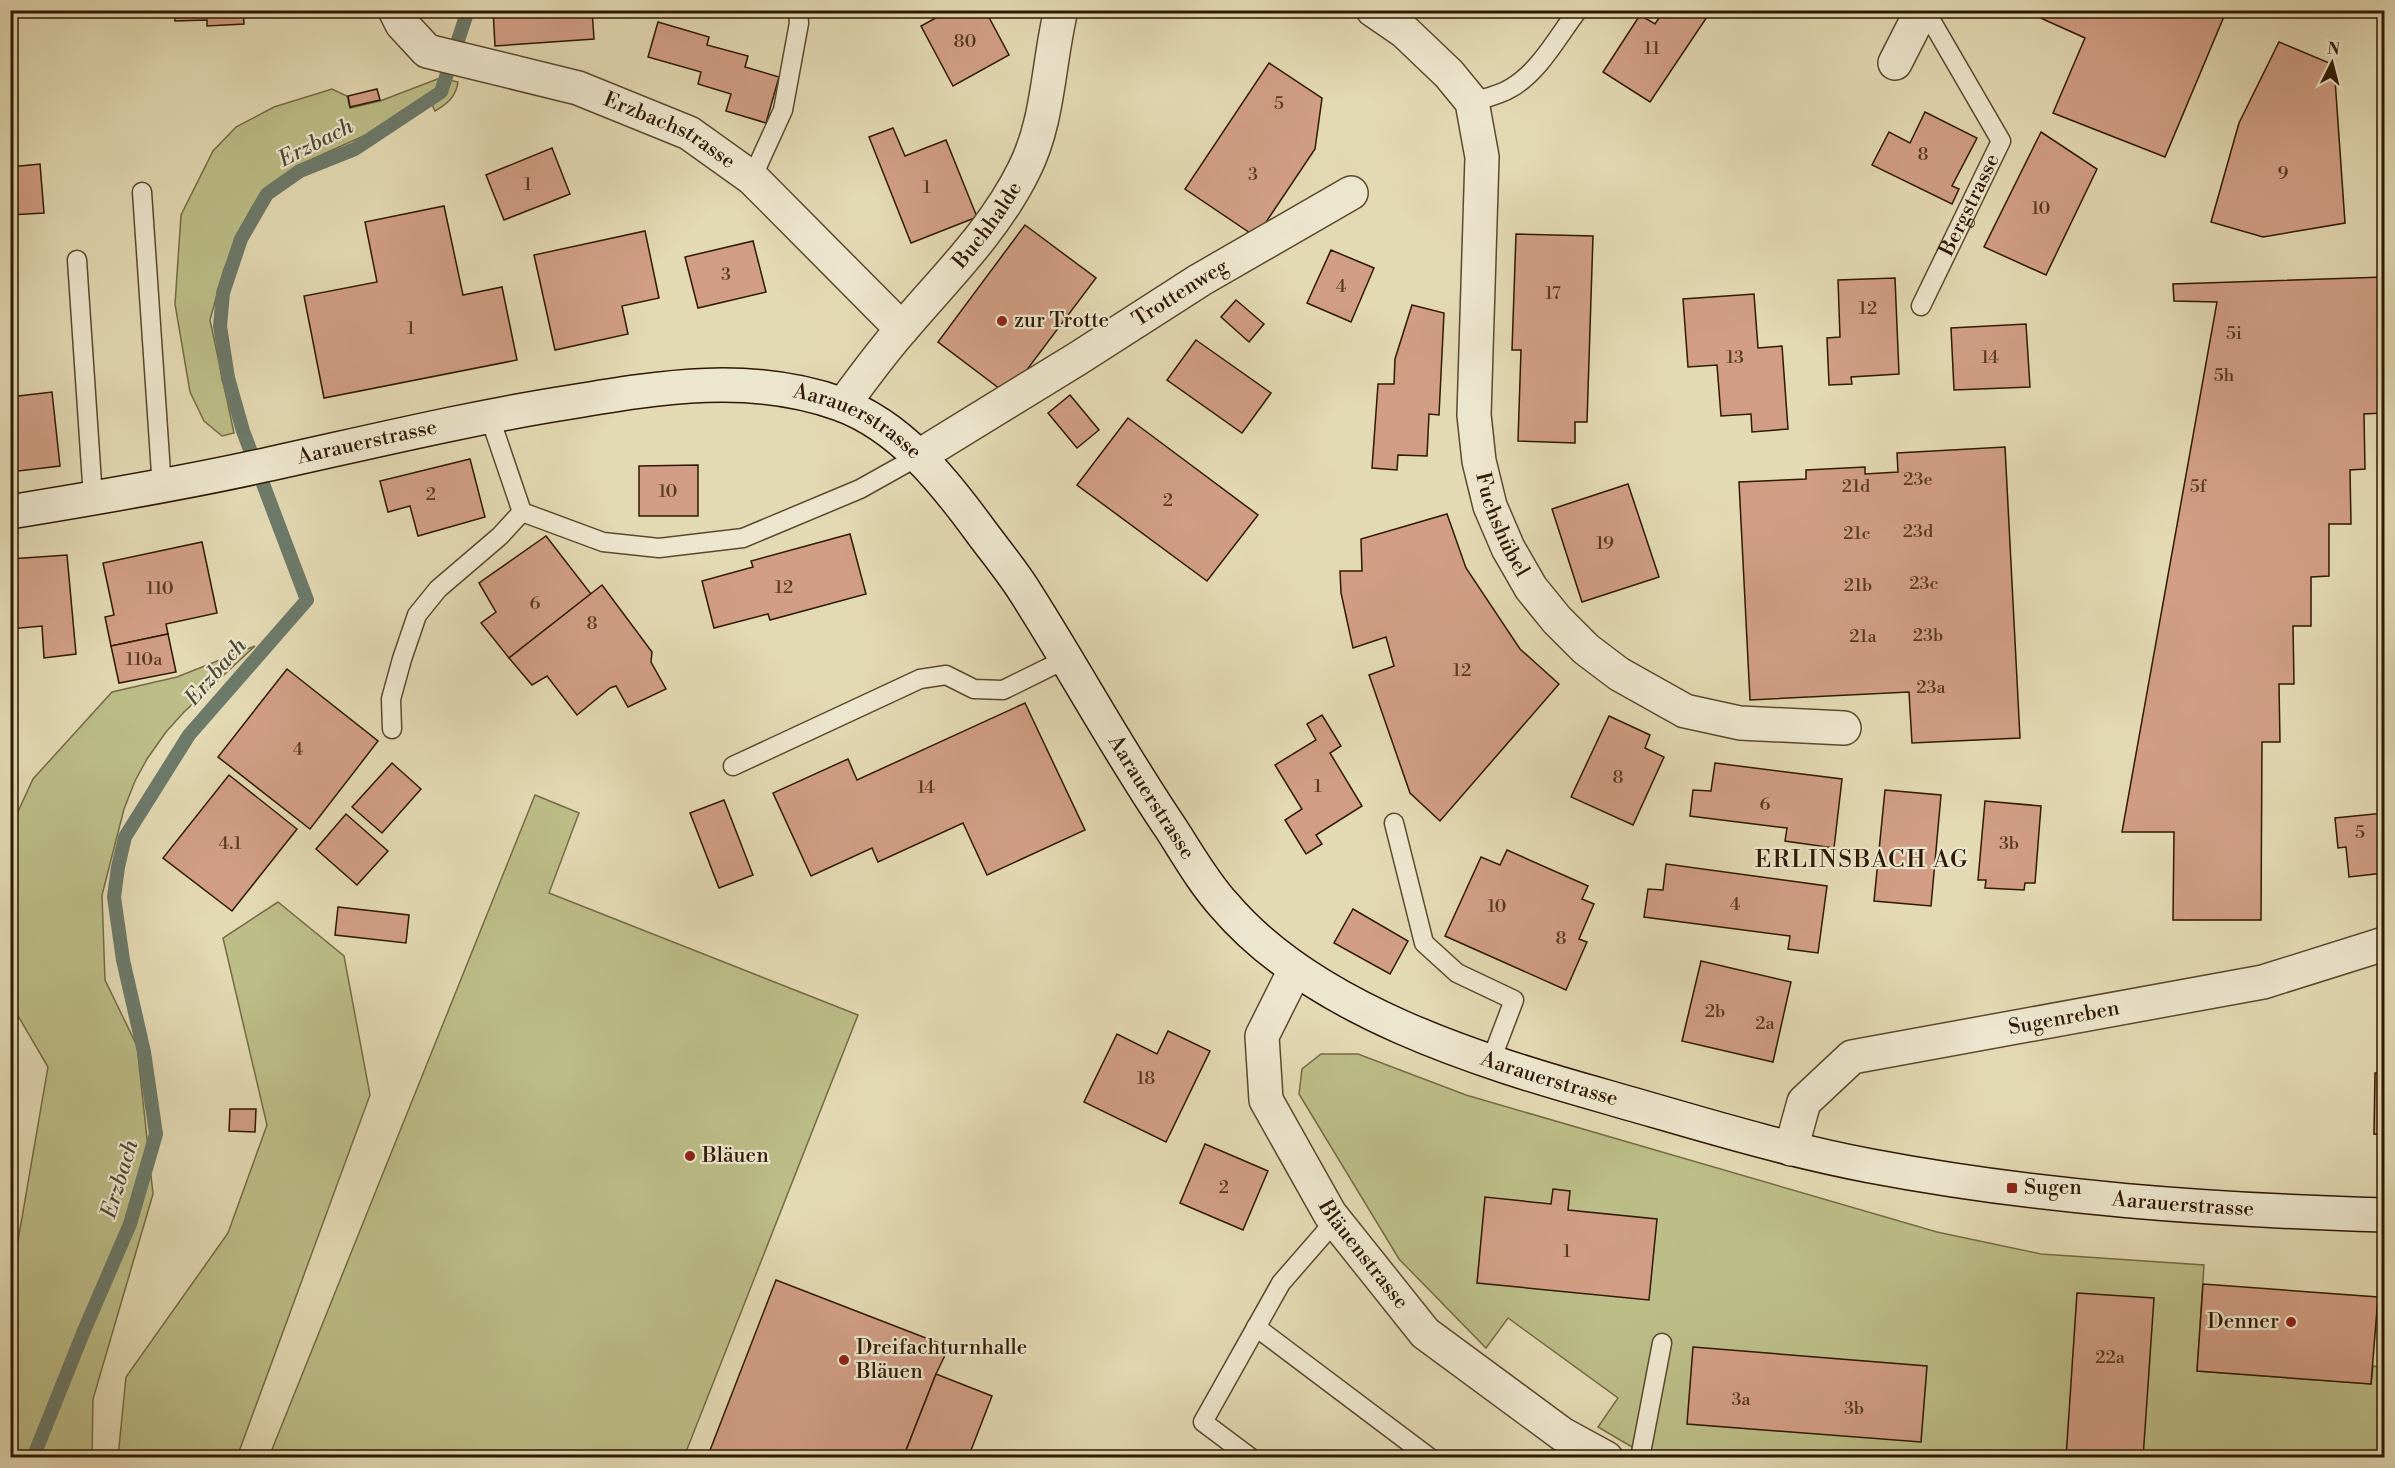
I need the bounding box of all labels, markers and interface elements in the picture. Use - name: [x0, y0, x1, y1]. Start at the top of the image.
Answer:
- house number: 80: [954, 30, 977, 53]
- north arrow: [2302, 33, 2362, 93]
- house number: 11: [1644, 37, 1660, 60]
- text: N: [2326, 38, 2341, 60]
- street label: Erzbachstrasse: [600, 87, 740, 175]
- house number: 5: [1274, 92, 1284, 115]
- water label: Erzbach: [273, 112, 359, 174]
- house number: 8: [1917, 143, 1929, 166]
- street label: Bergstrasse: [1934, 150, 2006, 262]
- house number: 9: [2278, 162, 2289, 185]
- house number: 3: [1248, 163, 1258, 186]
- house number: 1: [524, 173, 532, 196]
- house number: 1: [923, 176, 931, 199]
- street label: Buchhalde: [947, 177, 1028, 275]
- house number: 10: [2031, 197, 2051, 220]
- street label: Trottenweg: [1128, 253, 1233, 333]
- house number: 3: [721, 263, 731, 286]
- house number: 4: [1336, 275, 1347, 298]
- house number: 17: [1545, 282, 1561, 305]
- house number: 12: [1859, 297, 1877, 320]
- place label: zur Trotte: [1014, 308, 1109, 334]
- marker: zur Trotte: [995, 314, 1009, 328]
- house number: 1: [407, 317, 415, 340]
- house number: 5i: [2226, 322, 2242, 345]
- house number: 13: [1726, 346, 1744, 369]
- house number: 14: [1981, 346, 1999, 369]
- house number: 5h: [2214, 364, 2235, 387]
- street label: Aarauerstrasse: [790, 378, 927, 465]
- street label: Aarauerstrasse: [294, 414, 439, 471]
- house number: 23e: [1903, 468, 1933, 491]
- street label: Fuchshübel: [1469, 470, 1535, 582]
- house number: 21d: [1842, 475, 1871, 498]
- house number: 5f: [2190, 475, 2208, 498]
- house number: 10: [658, 480, 678, 503]
- house number: 2: [426, 483, 436, 506]
- house number: 2: [1163, 489, 1173, 512]
- house number: 23d: [1903, 520, 1934, 543]
- house number: 21c: [1843, 522, 1871, 545]
- house number: 19: [1596, 532, 1614, 555]
- house number: 23c: [1909, 572, 1939, 595]
- house number: 21b: [1844, 574, 1872, 597]
- house number: 12: [775, 576, 793, 599]
- house number: 110: [146, 577, 174, 600]
- house number: 6: [530, 592, 541, 615]
- house number: 8: [586, 612, 598, 635]
- house number: 23b: [1913, 624, 1943, 647]
- house number: 21a: [1849, 625, 1878, 648]
- water label: Erzbach: [179, 632, 253, 712]
- house number: 110a: [126, 648, 163, 671]
- house number: 12: [1453, 659, 1471, 682]
- house number: 23a: [1916, 676, 1947, 699]
- street label: Aarauerstrasse: [1102, 730, 1200, 864]
- house number: 4: [293, 738, 304, 761]
- house number: 8: [1612, 766, 1624, 789]
- house number: 1: [1314, 775, 1322, 798]
- house number: 14: [917, 776, 935, 799]
- house number: 6: [1760, 793, 1771, 816]
- house number: 5: [2355, 821, 2365, 844]
- house number: 4.1: [219, 832, 242, 855]
- house number: 3b: [1999, 832, 2019, 855]
- district label: ERLINSBACH AG: [1755, 845, 1969, 875]
- house number: 4: [1730, 893, 1741, 916]
- house number: 10: [1487, 895, 1507, 918]
- house number: 8: [1555, 927, 1567, 950]
- street label: Sugenreben: [2006, 995, 2122, 1041]
- house number: 2b: [1705, 1000, 1725, 1023]
- house number: 2a: [1755, 1012, 1776, 1035]
- street label: Aarauerstrasse: [1476, 1046, 1621, 1112]
- house number: 18: [1137, 1067, 1155, 1090]
- water label: Erzbach: [95, 1136, 145, 1222]
- place label: Bläuen: [701, 1143, 769, 1169]
- marker: Bläuen: [683, 1149, 697, 1163]
- place label: Sugen: [2024, 1175, 2082, 1201]
- house number: 2: [1219, 1176, 1229, 1199]
- marker: Sugen: [2005, 1181, 2019, 1195]
- street label: Aarauerstrasse: [2110, 1186, 2255, 1223]
- street label: Bläuenstrasse: [1311, 1195, 1414, 1315]
- house number: 1: [1563, 1240, 1571, 1263]
- place label: Denner: [2207, 1309, 2279, 1335]
- marker: Denner: [2284, 1315, 2298, 1329]
- place label: Dreifachturnhalle Bläuen: [855, 1335, 1027, 1385]
- house number: 22a: [2095, 1346, 2126, 1369]
- marker: Dreifachturnhalle Bläuen: [837, 1353, 851, 1367]
- house number: 3a: [1731, 1388, 1751, 1411]
- house number: 3b: [1844, 1397, 1864, 1420]

